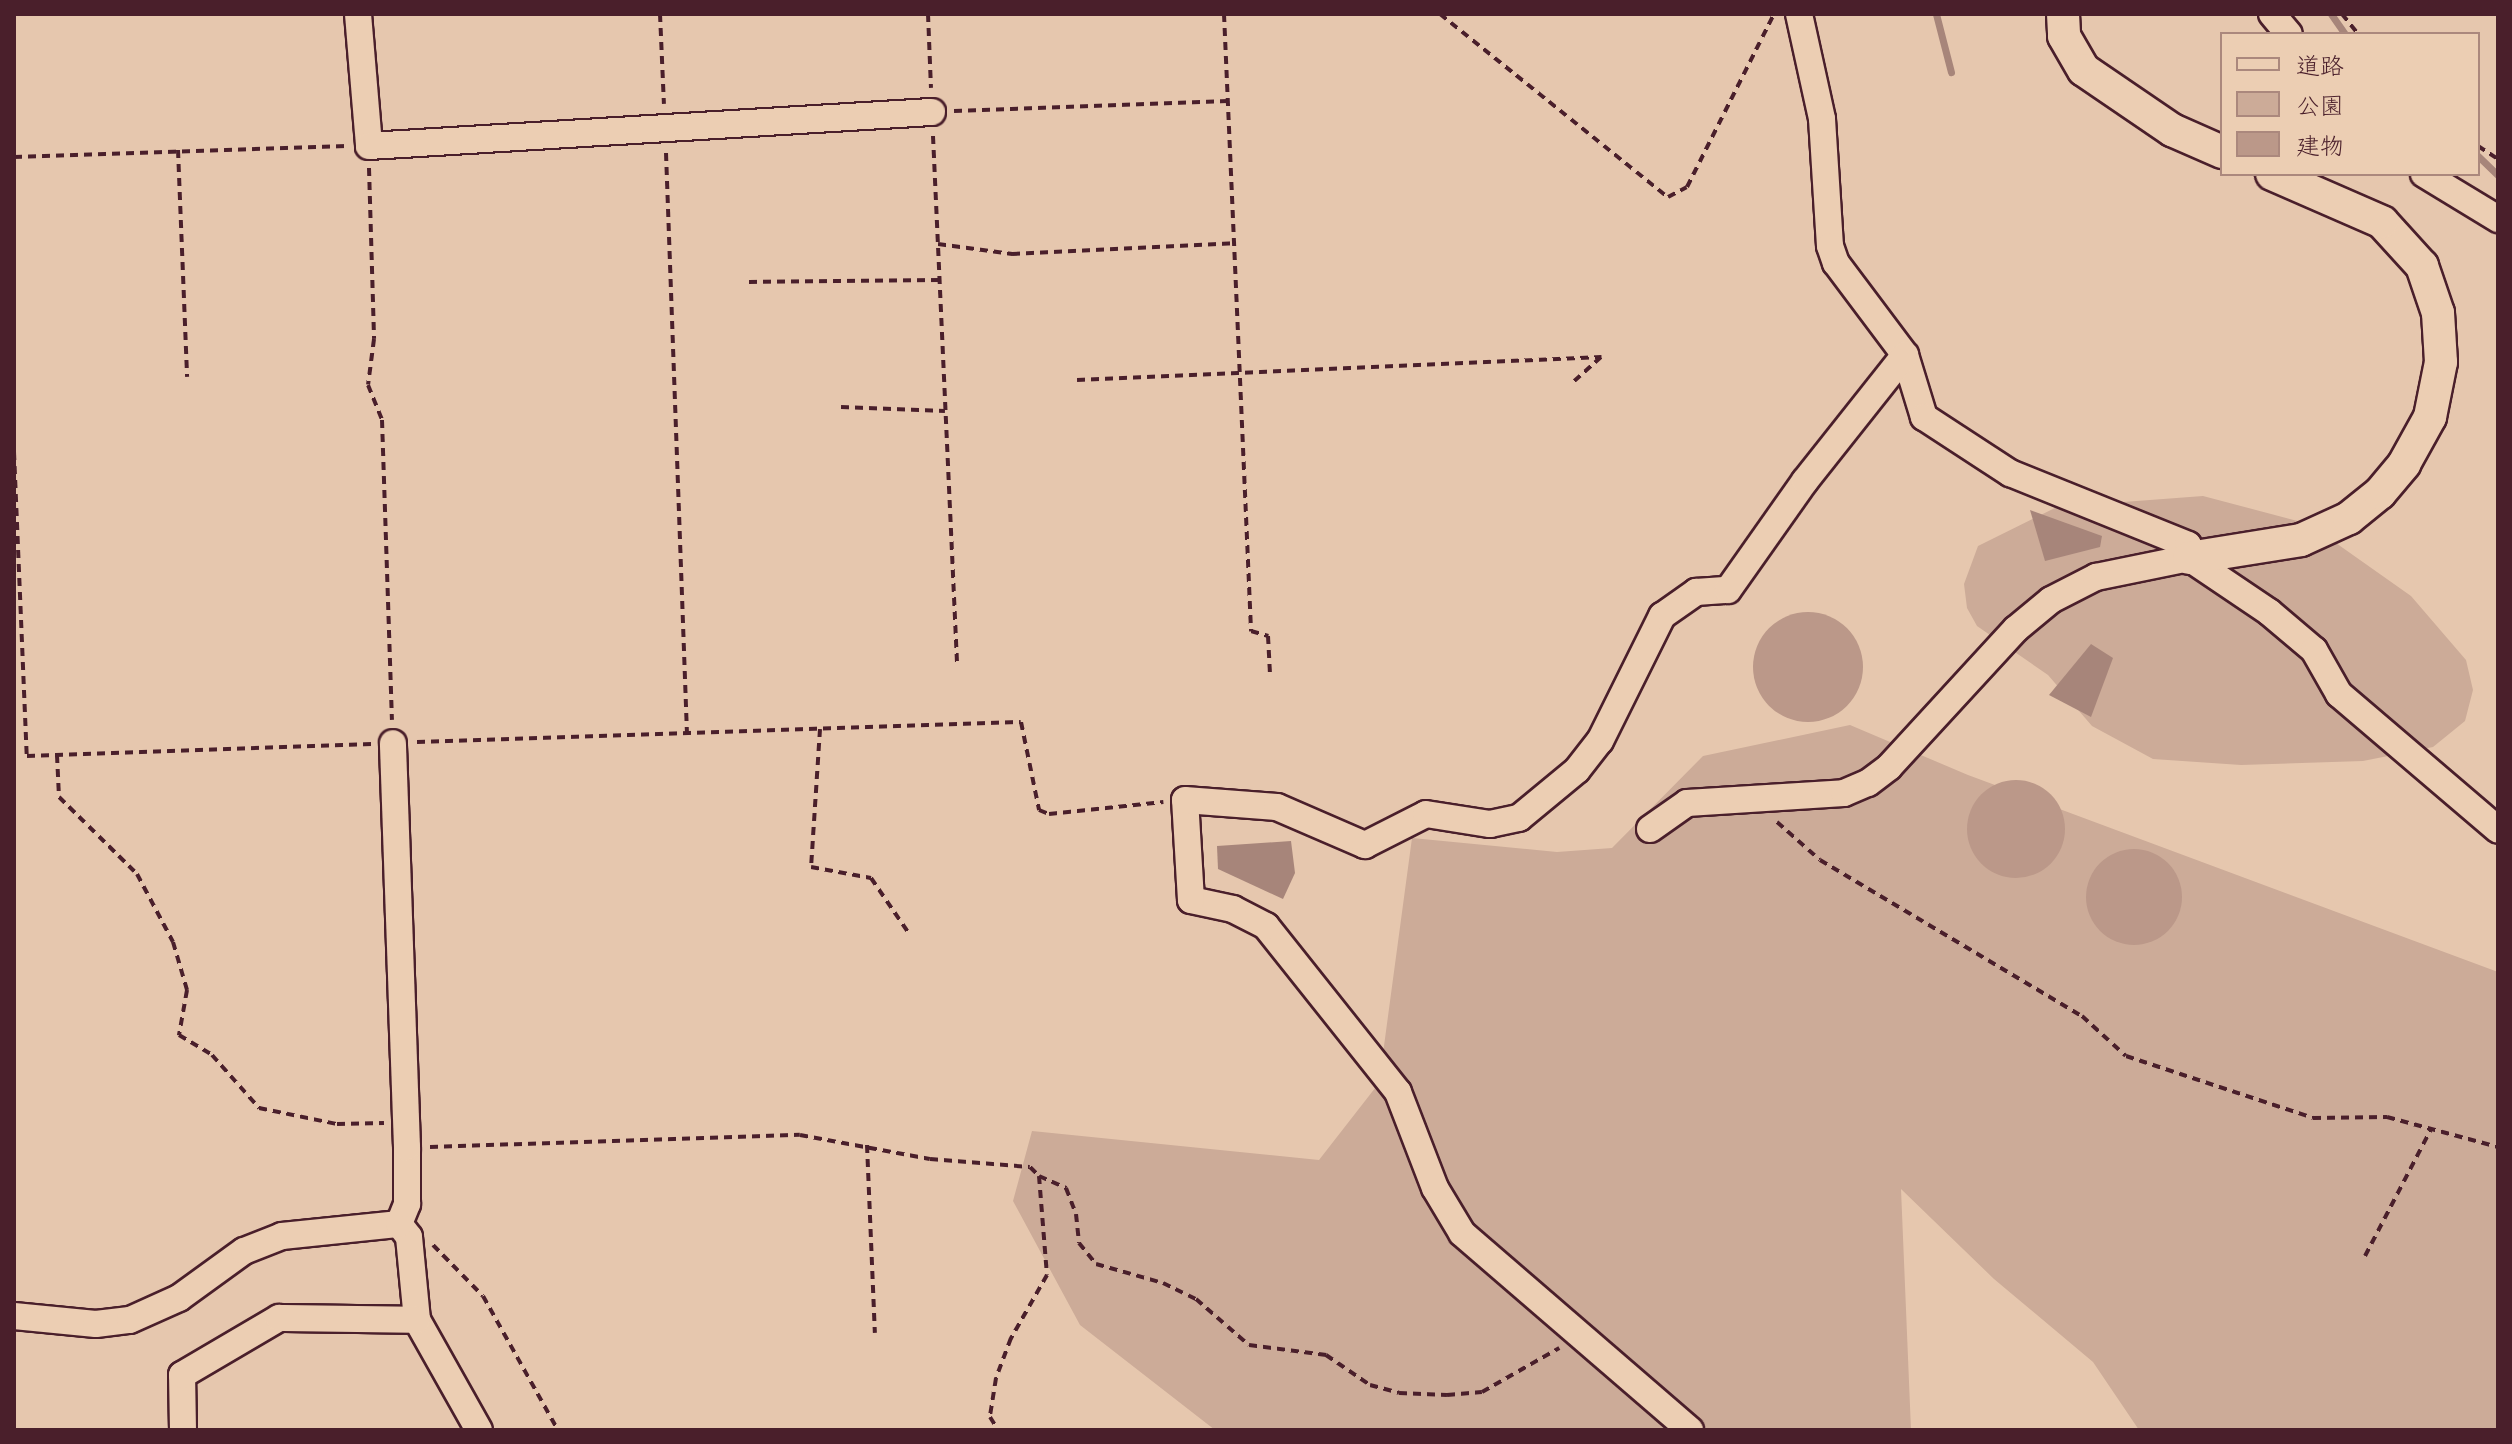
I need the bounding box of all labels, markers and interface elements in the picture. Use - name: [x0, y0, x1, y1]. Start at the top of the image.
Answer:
- legend: [2220, 32, 2480, 176]
- text: 道路: [2296, 46, 2344, 82]
- text: 公園: [2296, 86, 2344, 122]
- text: 建物: [2296, 126, 2344, 162]

